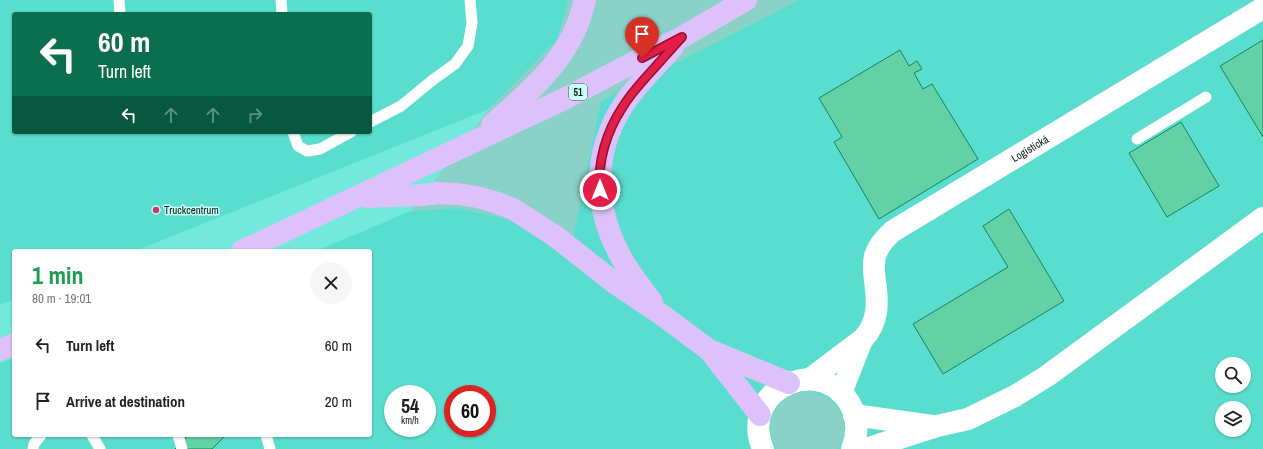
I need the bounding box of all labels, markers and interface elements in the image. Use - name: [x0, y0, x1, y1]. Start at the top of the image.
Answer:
- pin: [625, 17, 659, 58]
- text: 60 m: [98, 23, 150, 61]
- icon: arrive: [631, 23, 653, 45]
- icon: left: [32, 28, 84, 80]
- text: Turn left: [98, 59, 151, 84]
- road number: 51: [569, 84, 587, 100]
- icon: left: [118, 104, 140, 126]
- icon: ahead: [160, 104, 182, 126]
- icon: ahead: [202, 104, 224, 126]
- icon: right: [244, 104, 266, 126]
- street label: Logistická: [1009, 132, 1051, 165]
- position arrow: [579, 169, 621, 211]
- place label: Truckcentrum: [164, 203, 219, 217]
- marker: Truckcentrum: [151, 205, 161, 215]
- text: 1 min: [32, 259, 83, 291]
- button: close: [310, 262, 352, 304]
- text: 80 m · 19:01: [32, 290, 91, 307]
- icon: left: [32, 334, 54, 356]
- text: Turn left: [66, 335, 114, 356]
- text: 60 m: [325, 335, 352, 356]
- map controls: [1215, 357, 1251, 437]
- button: search: [1215, 357, 1251, 393]
- speed limit sign: 60: [444, 385, 496, 437]
- icon: arrive: [32, 390, 54, 412]
- text: Arrive at destination: [66, 391, 185, 412]
- text: 20 m: [325, 391, 352, 412]
- text: 54: [401, 392, 419, 419]
- button: layers: [1215, 401, 1251, 437]
- text: km/h: [401, 414, 419, 427]

